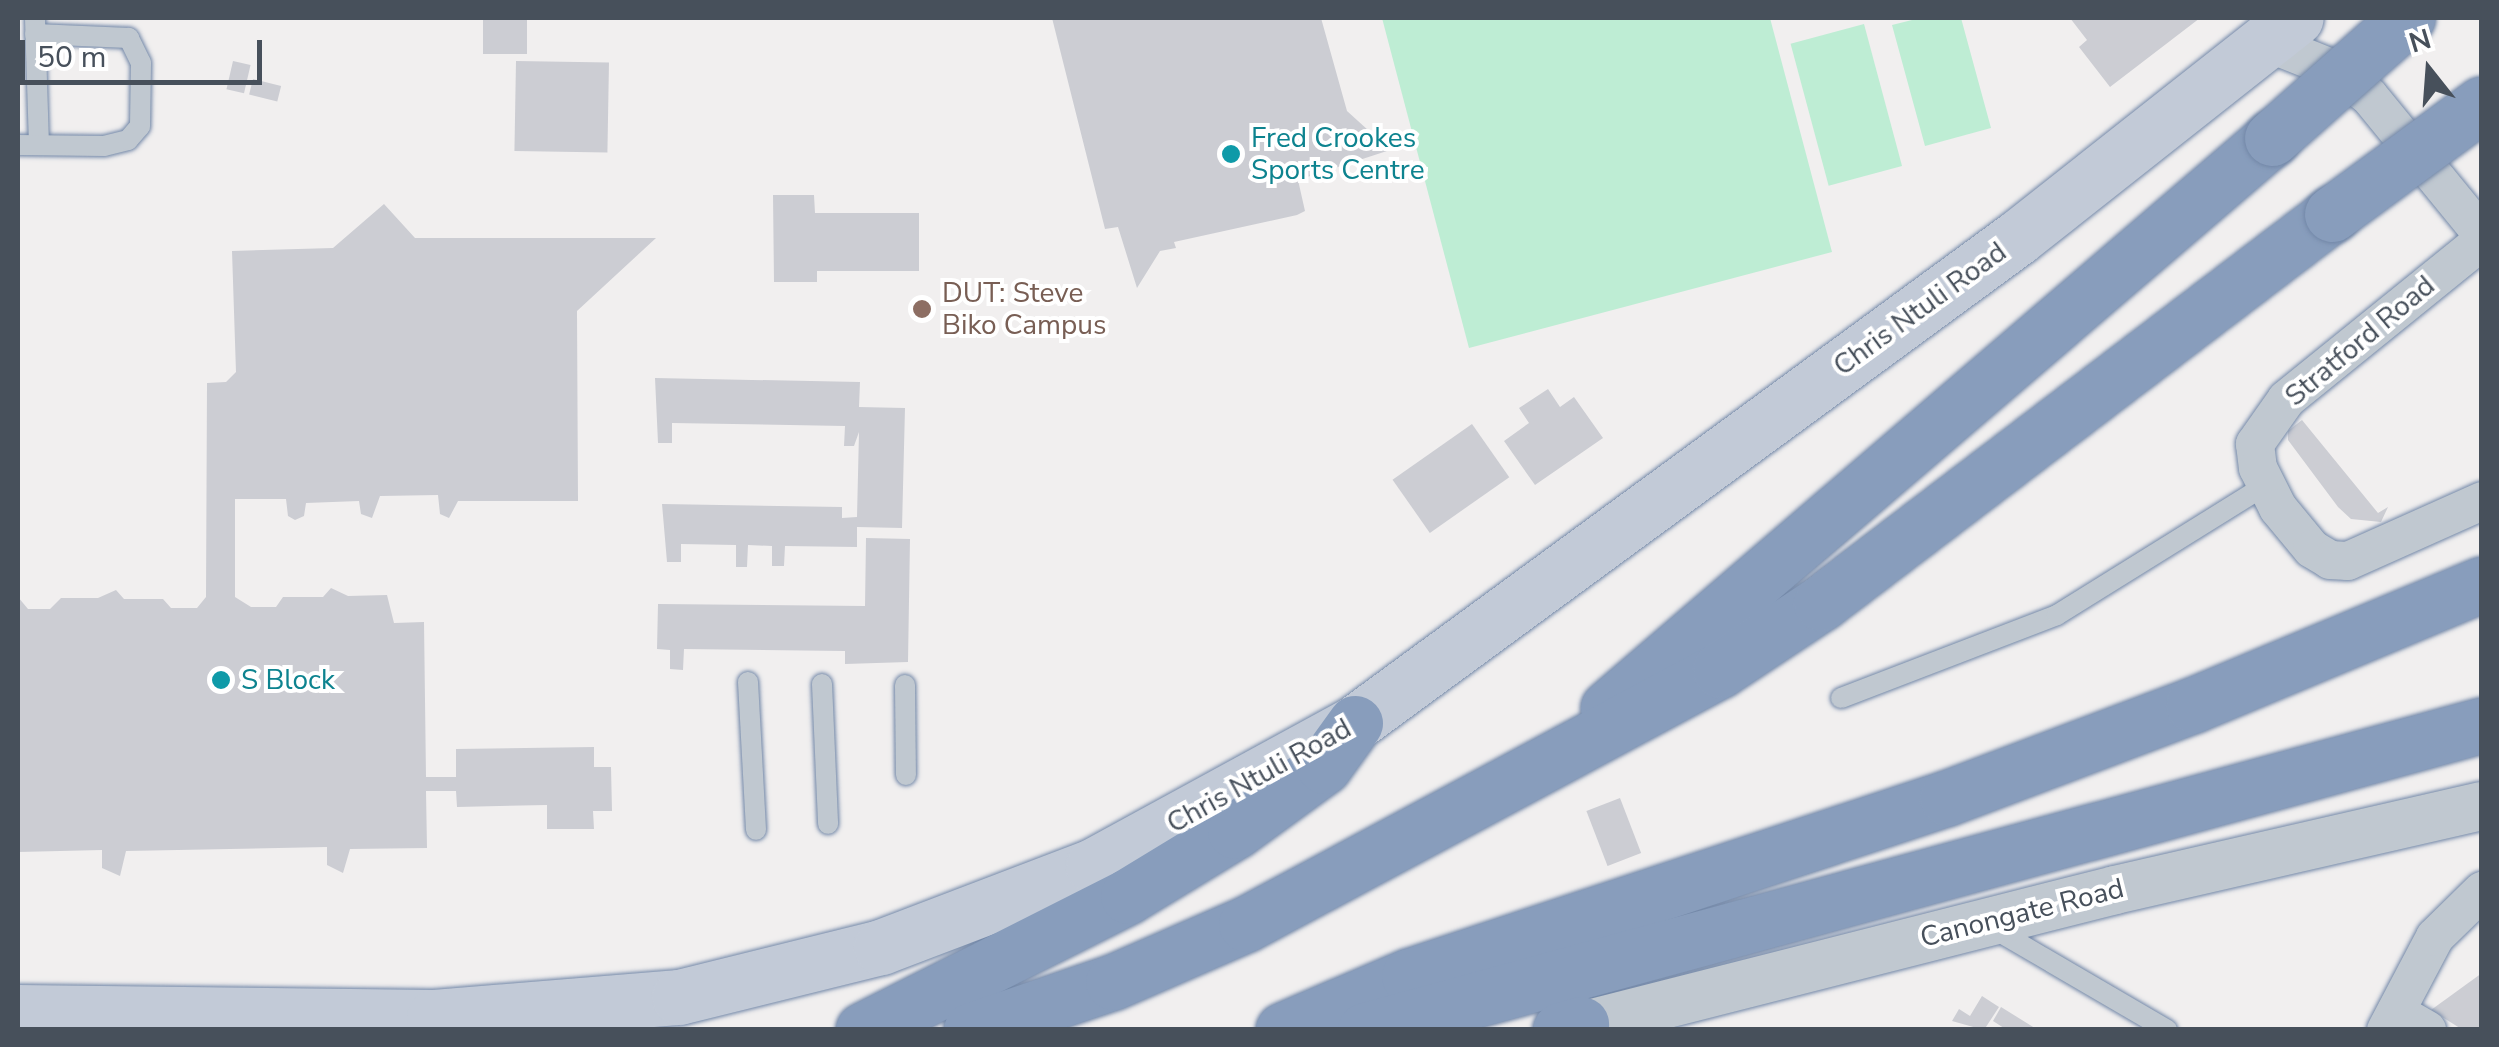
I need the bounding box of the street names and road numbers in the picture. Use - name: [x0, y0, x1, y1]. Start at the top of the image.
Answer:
- street label: Chris Ntuli Road: [1827, 235, 2013, 383]
- street label: Stratford Road: [2279, 269, 2441, 413]
- street label: Chris Ntuli Road: [1161, 712, 1357, 840]
- street label: Canongate Road: [1917, 871, 2127, 955]

